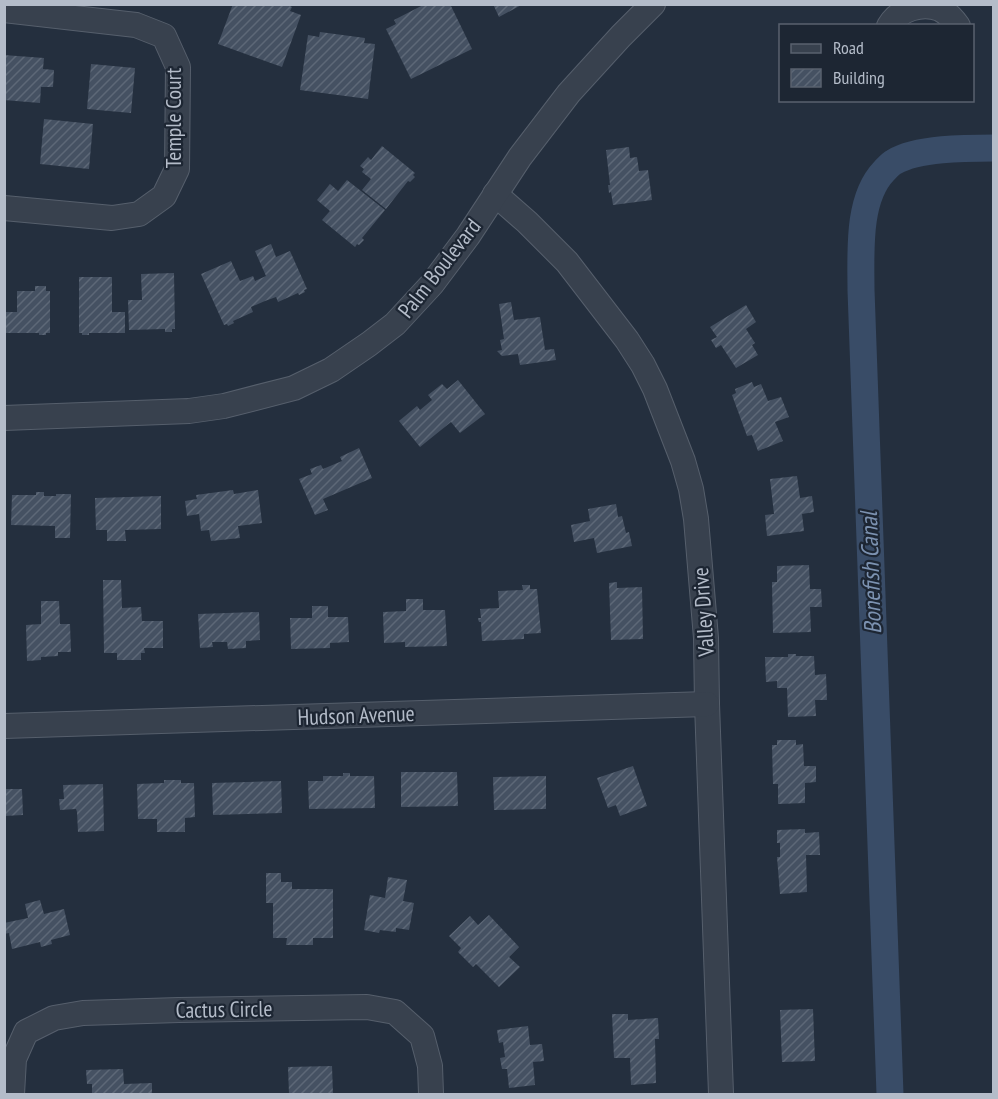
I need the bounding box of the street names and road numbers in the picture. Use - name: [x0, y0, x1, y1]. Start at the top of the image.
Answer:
- street label: Temple Court: [159, 68, 187, 168]
- street label: Palm Boulevard: [392, 213, 486, 323]
- street label: Valley Drive: [686, 566, 720, 659]
- street label: Hudson Avenue: [297, 699, 415, 731]
- street label: Cactus Circle: [175, 994, 273, 1024]

